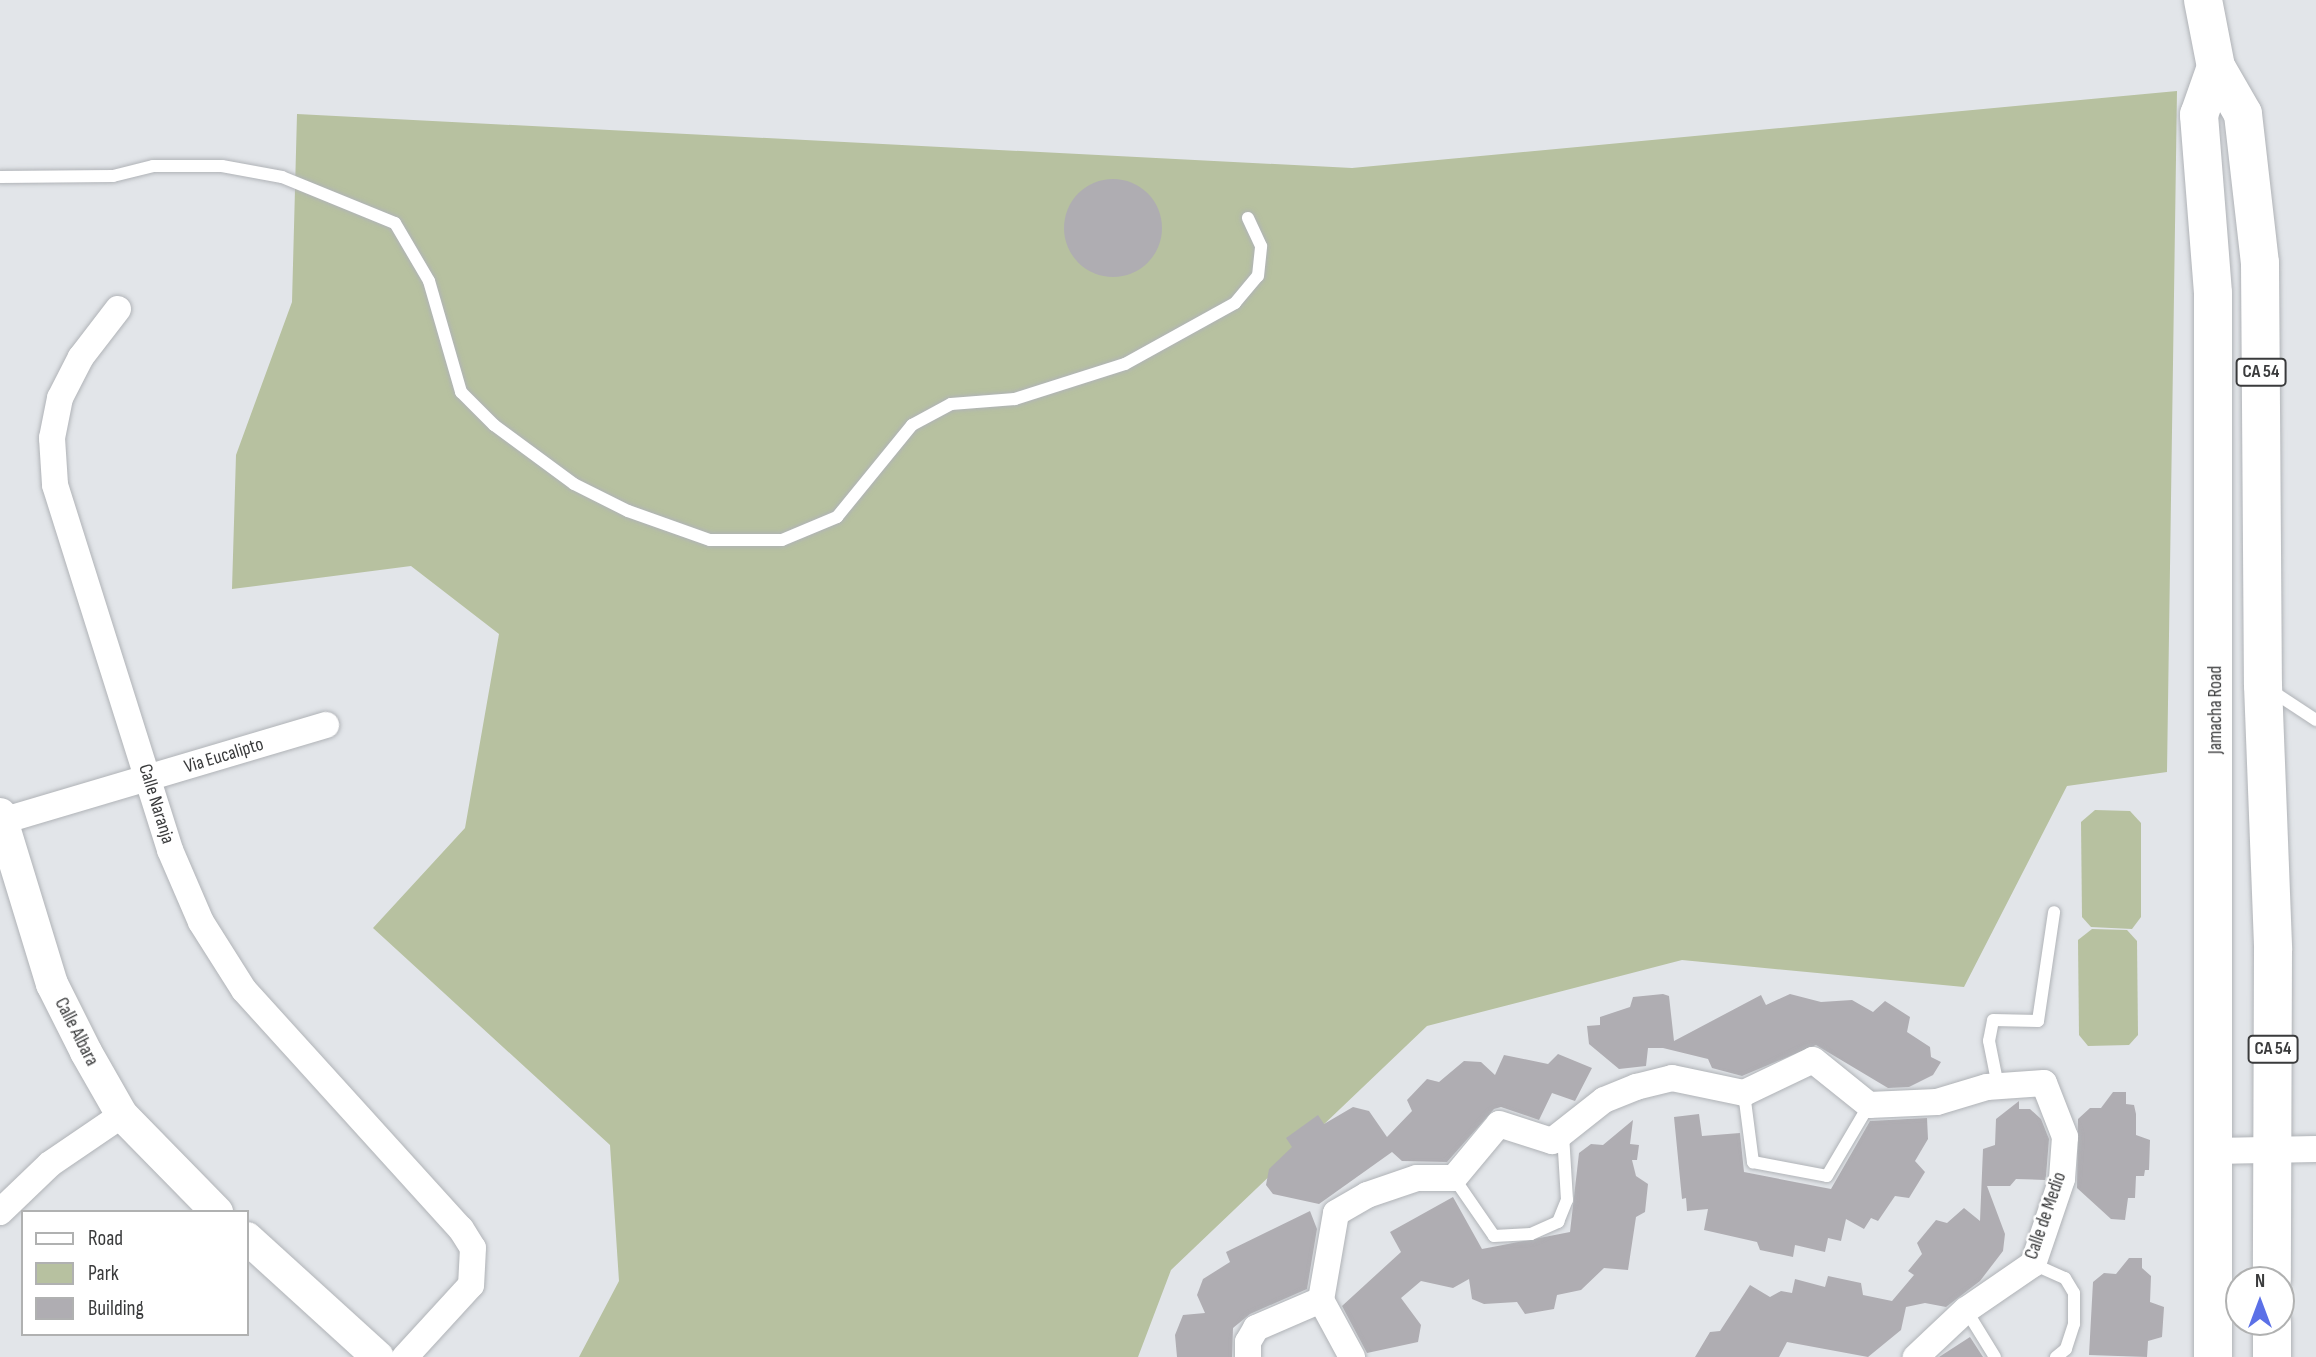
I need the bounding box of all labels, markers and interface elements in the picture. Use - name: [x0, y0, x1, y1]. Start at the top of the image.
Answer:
- road number: CA 54: [2235, 358, 2287, 386]
- street label: Jamacha Road: [2205, 666, 2227, 754]
- street label: Via Eucalipto: [182, 733, 266, 779]
- street label: Calle Naranja: [133, 761, 179, 847]
- street label: Calle Albara: [49, 994, 103, 1070]
- road number: CA 54: [2247, 1034, 2299, 1064]
- street label: Calle de Medio: [2020, 1169, 2072, 1263]
- legend: [21, 1210, 248, 1336]
- text: Road: [88, 1226, 123, 1251]
- text: Park: [88, 1261, 119, 1286]
- north arrow: [2225, 1266, 2295, 1336]
- text: N: [2255, 1270, 2265, 1293]
- text: Building: [88, 1296, 144, 1321]

